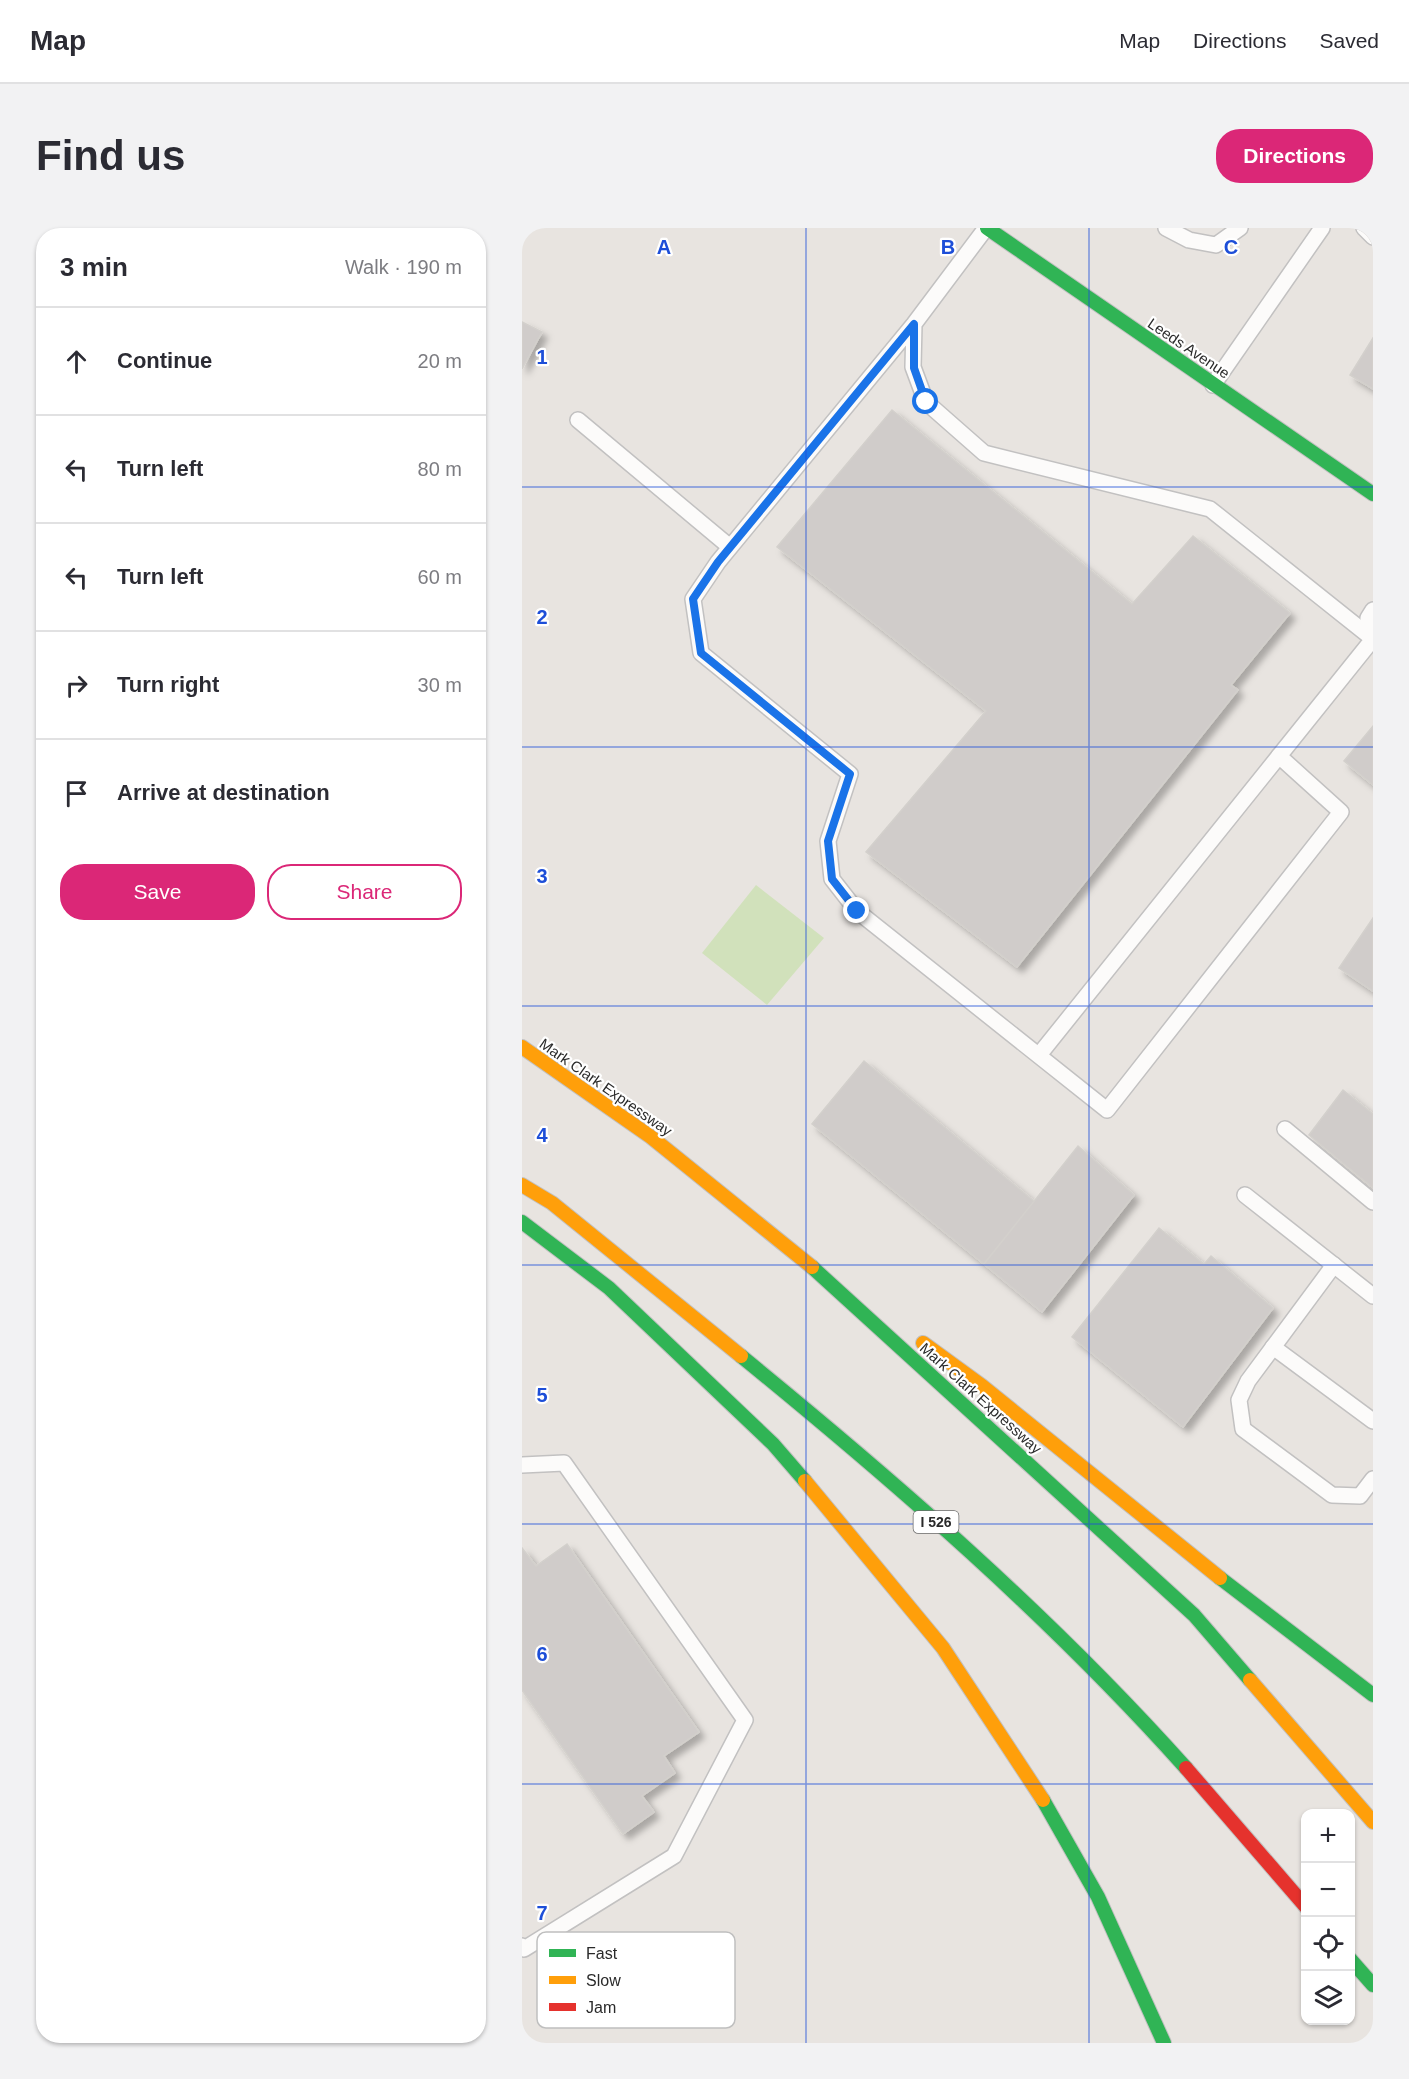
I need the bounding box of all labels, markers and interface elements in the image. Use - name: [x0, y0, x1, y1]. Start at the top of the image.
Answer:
- text: Map: [30, 25, 86, 56]
- text: Map: [1119, 29, 1160, 52]
- text: Directions: [1193, 29, 1286, 52]
- text: Saved: [1319, 29, 1379, 52]
- button: Directions: [1216, 129, 1373, 183]
- text: Find us: [36, 132, 185, 179]
- text: A: [657, 236, 671, 258]
- text: B: [941, 236, 955, 258]
- text: C: [1224, 236, 1238, 258]
- text: 3 min: [60, 252, 128, 282]
- text: Walk · 190 m: [345, 256, 462, 278]
- street label: Leeds Avenue: [1145, 314, 1233, 382]
- icon: ahead: [60, 345, 93, 378]
- text: 1: [536, 346, 548, 368]
- text: Continue: [117, 348, 212, 373]
- text: 20 m: [418, 350, 462, 372]
- route start: [912, 388, 938, 414]
- icon: left: [60, 453, 93, 486]
- text: Turn left: [117, 456, 203, 481]
- text: 80 m: [418, 458, 462, 480]
- icon: left: [60, 561, 93, 594]
- text: Turn left: [117, 564, 203, 589]
- text: 60 m: [418, 566, 462, 588]
- text: 2: [536, 606, 548, 628]
- icon: right: [60, 669, 93, 702]
- text: Turn right: [117, 672, 219, 697]
- text: 30 m: [418, 674, 462, 696]
- icon: arrive: [60, 777, 93, 810]
- text: Arrive at destination: [117, 780, 330, 805]
- button: Save: [60, 864, 255, 920]
- button: Share: [267, 864, 462, 920]
- text: 3: [536, 865, 548, 887]
- route end: [843, 897, 869, 923]
- street label: Mark Clark Expressway: [537, 1035, 676, 1139]
- text: 4: [536, 1124, 548, 1146]
- street label: Mark Clark Expressway: [917, 1339, 1046, 1457]
- text: 5: [536, 1384, 548, 1406]
- road number: I 526: [914, 1511, 958, 1533]
- text: 6: [536, 1643, 548, 1665]
- map controls: [1301, 1809, 1355, 2025]
- button: +: [1301, 1809, 1355, 1863]
- button: −: [1301, 1863, 1355, 1917]
- text: 7: [536, 1902, 548, 1924]
- button: locate: [1301, 1917, 1355, 1971]
- legend: [537, 1932, 735, 2028]
- text: Fast: [586, 1945, 618, 1962]
- button: layers: [1301, 1971, 1355, 2025]
- text: Slow: [586, 1972, 621, 1989]
- text: Jam: [586, 1999, 616, 2016]

